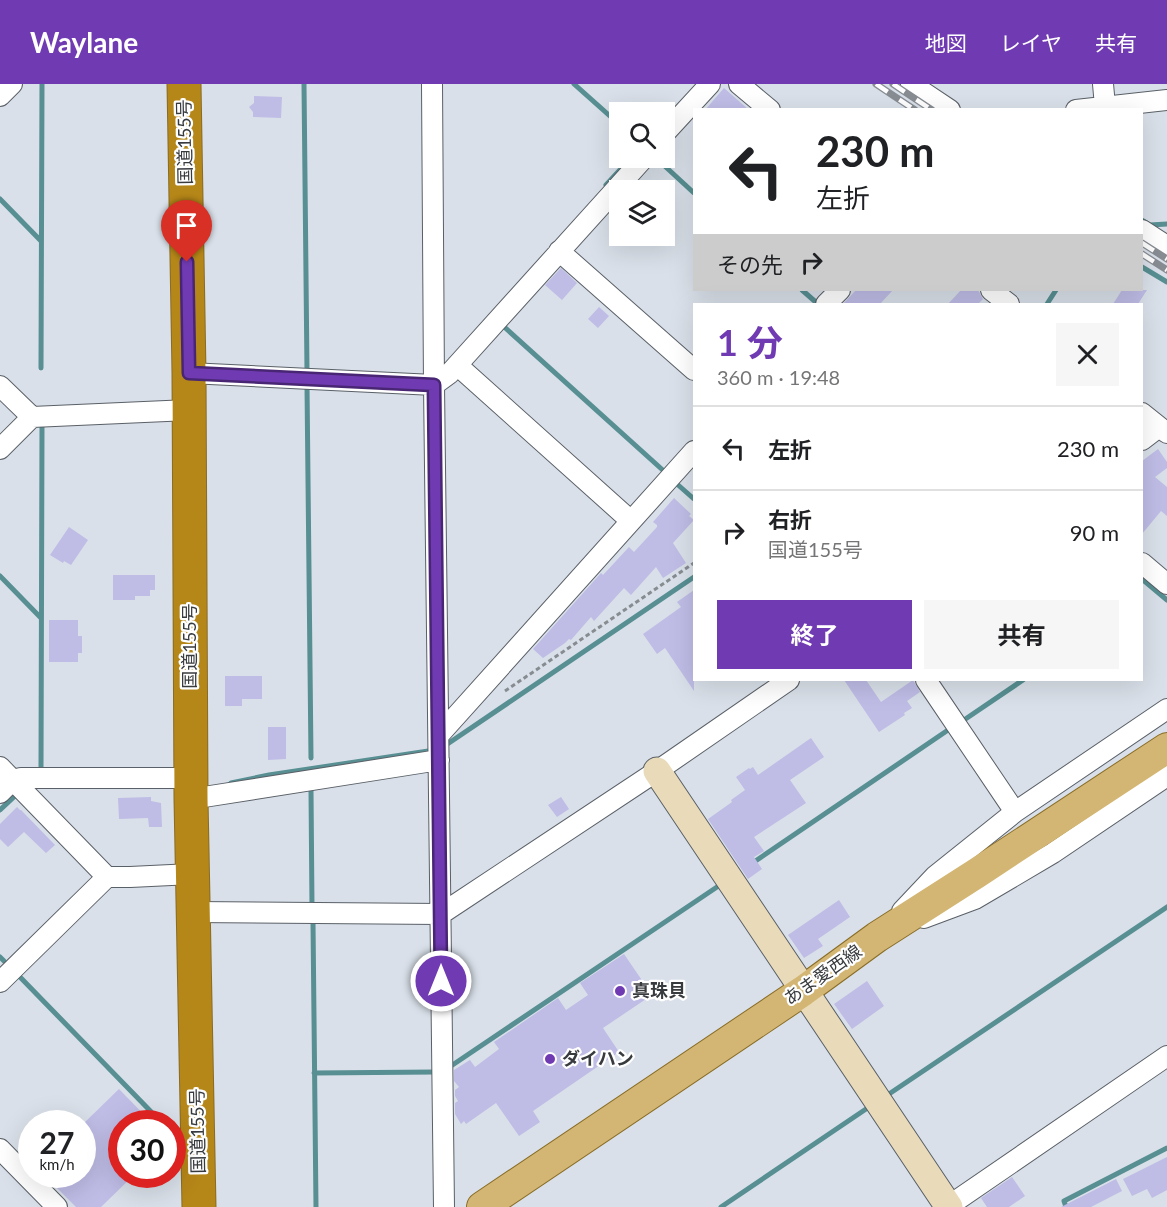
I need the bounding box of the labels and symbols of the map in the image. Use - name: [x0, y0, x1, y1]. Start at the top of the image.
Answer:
- street label: 国道155号: [172, 99, 196, 185]
- pin: [161, 200, 212, 262]
- street label: 国道155号: [178, 603, 200, 689]
- street label: あま愛西線: [779, 939, 866, 1009]
- position arrow: [409, 949, 473, 1013]
- place label: 真珠貝: [632, 979, 686, 1001]
- marker: 真珠貝: [613, 984, 627, 998]
- place label: ダイハン: [562, 1047, 634, 1069]
- marker: ダイハン: [543, 1052, 557, 1066]
- street label: 国道155号: [185, 1088, 209, 1174]
- speed limit sign: 30: [108, 1110, 186, 1188]

